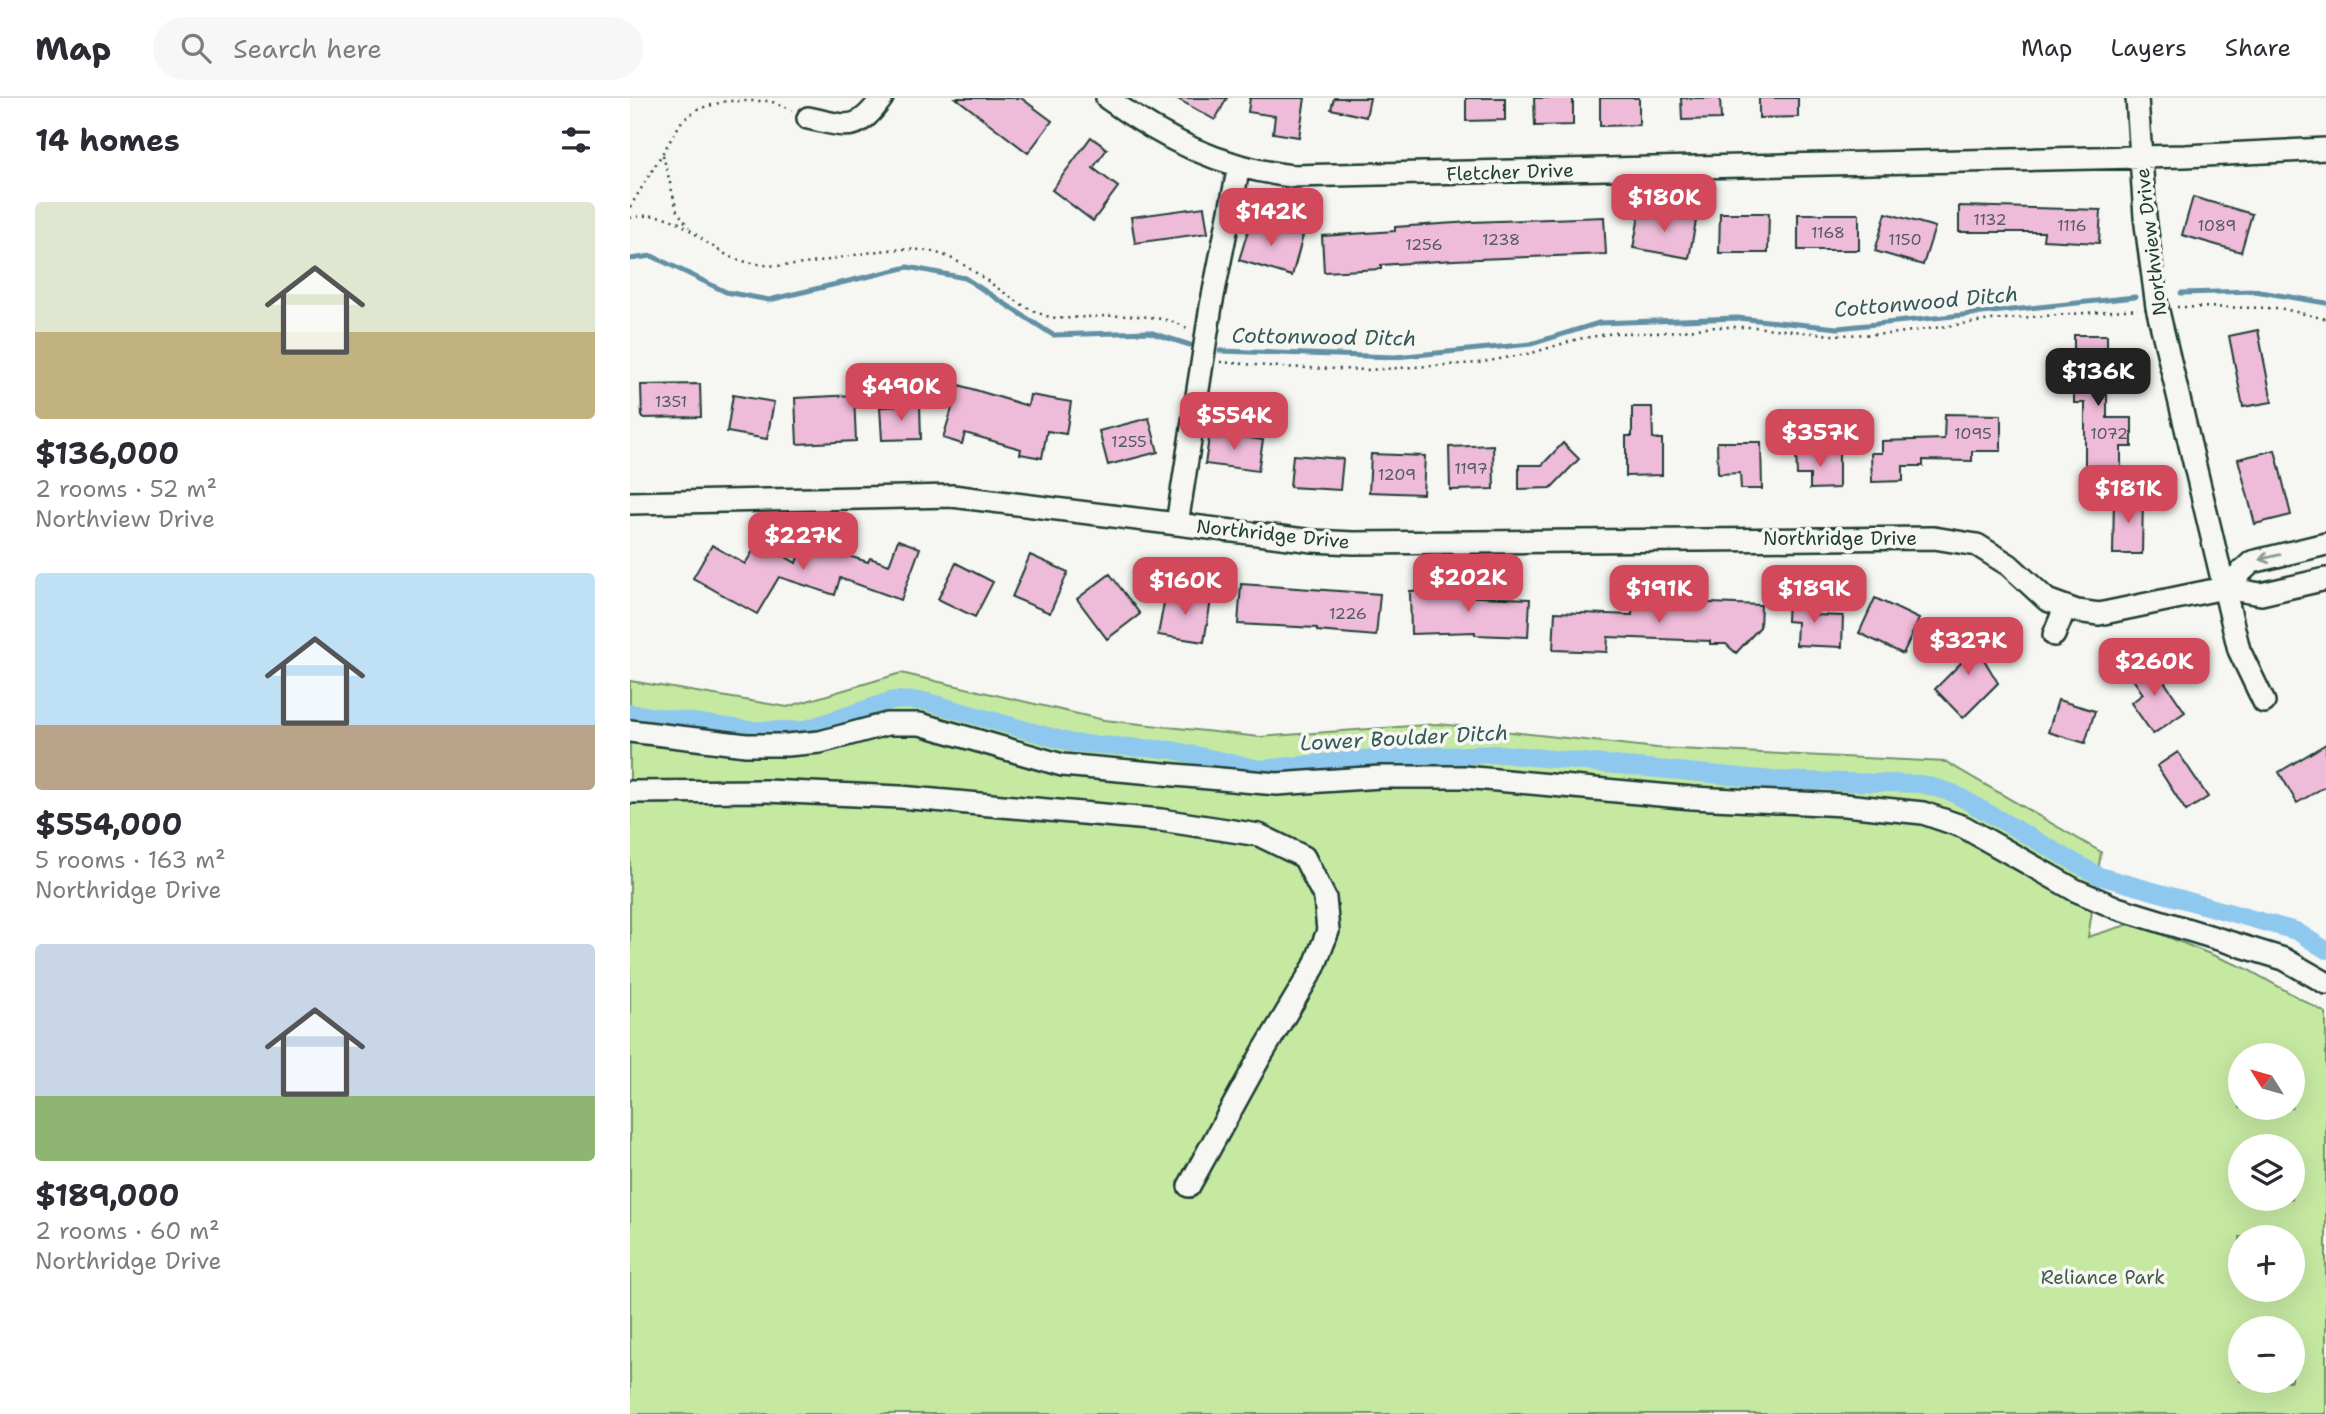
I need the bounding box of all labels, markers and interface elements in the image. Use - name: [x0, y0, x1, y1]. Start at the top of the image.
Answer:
- search box: [153, 17, 643, 80]
- text: Map: [35, 26, 111, 71]
- icon: search: [177, 29, 215, 67]
- text: Search here: [233, 31, 382, 66]
- text: Map: [2021, 32, 2072, 64]
- text: Layers: [2110, 32, 2187, 64]
- text: Share: [2225, 32, 2291, 64]
- text: 14 homes: [35, 120, 180, 161]
- icon: filters: [557, 121, 595, 159]
- street label: Fletcher Drive: [1446, 157, 1574, 187]
- street label: Northview Drive: [2130, 167, 2172, 317]
- pin: $180K: [1615, 174, 1713, 234]
- text: $180K: [1627, 182, 1701, 212]
- pin: $142K: [1222, 188, 1320, 248]
- text: $142K: [1235, 196, 1307, 226]
- house number: 1132: [1973, 209, 2007, 230]
- house number: 1116: [2057, 215, 2087, 236]
- house number: 1089: [2198, 215, 2236, 236]
- house number: 1168: [1811, 222, 1845, 243]
- house number: 1238: [1482, 229, 1520, 250]
- house number: 1150: [1888, 229, 1922, 250]
- house number: 1256: [1405, 234, 1443, 255]
- icon: home: [252, 247, 378, 373]
- water label: Cottonwood Ditch: [1833, 280, 2019, 324]
- water label: Cottonwood Ditch: [1231, 321, 1417, 353]
- pin: $136K: [2049, 348, 2147, 408]
- text: $136K: [2062, 356, 2134, 386]
- pin: $490K: [852, 364, 950, 423]
- text: $490K: [862, 371, 940, 401]
- house number: 1351: [655, 391, 687, 412]
- pin: $554K: [1185, 392, 1283, 452]
- text: $554K: [1196, 400, 1272, 430]
- pin: $357K: [1771, 410, 1869, 469]
- text: $357K: [1781, 417, 1859, 447]
- house number: 1095: [1954, 423, 1992, 444]
- house number: 1072: [2090, 423, 2128, 444]
- house number: 1255: [1111, 431, 1147, 452]
- text: $136,000: [35, 433, 179, 474]
- house number: 1197: [1454, 458, 1488, 479]
- house number: 1209: [1378, 464, 1416, 485]
- pin: $181K: [2079, 466, 2177, 525]
- text: $181K: [2094, 473, 2162, 503]
- text: 2 rooms · 52 m²: [35, 474, 217, 504]
- text: Northview Drive: [35, 504, 215, 534]
- pin: $227K: [754, 512, 852, 572]
- street label: Northridge Drive: [1195, 514, 1351, 554]
- text: $227K: [764, 520, 842, 550]
- street label: Northridge Drive: [1763, 526, 1917, 551]
- one-way arrow: [2259, 551, 2282, 564]
- pin: $202K: [1419, 554, 1517, 614]
- pin: $160K: [1136, 558, 1234, 617]
- text: $202K: [1429, 562, 1507, 592]
- text: $160K: [1149, 565, 1221, 595]
- pin: $191K: [1610, 566, 1708, 625]
- pin: $189K: [1765, 566, 1863, 625]
- text: $191K: [1626, 573, 1692, 603]
- text: $189K: [1778, 573, 1850, 603]
- house number: 1226: [1329, 603, 1367, 624]
- icon: home: [252, 618, 378, 744]
- pin: $327K: [1919, 618, 2017, 677]
- text: $327K: [1929, 625, 2007, 655]
- pin: $260K: [2105, 638, 2203, 698]
- text: $260K: [2115, 646, 2193, 676]
- water label: Lower Boulder Ditch: [1299, 719, 1509, 757]
- text: $554,000: [35, 804, 183, 845]
- text: 5 rooms · 163 m²: [35, 845, 226, 875]
- text: Northridge Drive: [35, 875, 222, 905]
- icon: home: [252, 989, 378, 1115]
- north arrow: [2228, 1043, 2305, 1120]
- map controls: [2228, 1043, 2305, 1393]
- button: layers: [2228, 1134, 2305, 1211]
- text: $189,000: [35, 1175, 179, 1216]
- text: 2 rooms · 60 m²: [35, 1216, 220, 1246]
- button: +: [2228, 1225, 2305, 1302]
- text: Northridge Drive: [35, 1246, 222, 1276]
- park label: Reliance Park: [2041, 1265, 2165, 1290]
- button: −: [2228, 1316, 2305, 1393]

